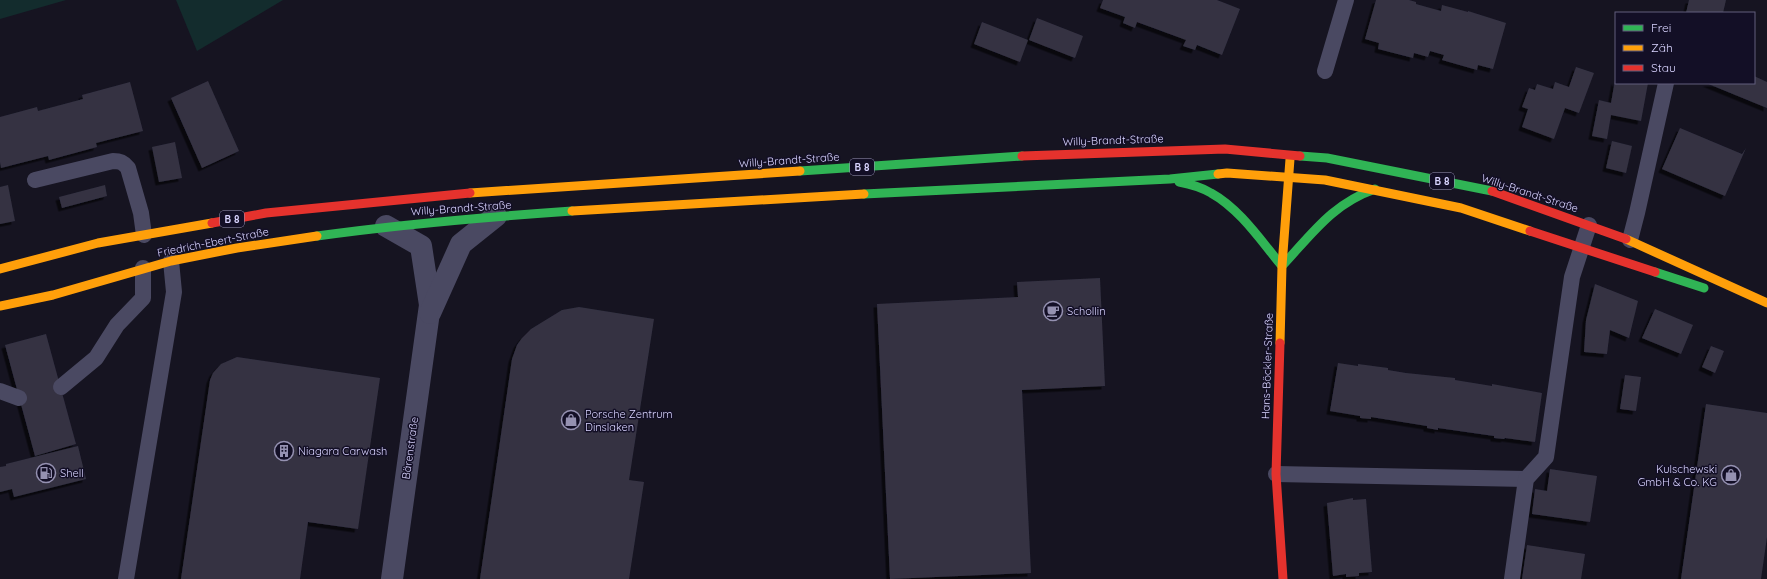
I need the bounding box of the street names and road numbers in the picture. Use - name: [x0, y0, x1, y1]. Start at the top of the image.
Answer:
- street label: Willy-Brandt-Straße: [1062, 131, 1164, 149]
- street label: Willy-Brandt-Straße: [738, 149, 840, 171]
- road number: B 8: [850, 159, 874, 175]
- street label: Willy-Brandt-Straße: [1480, 171, 1580, 215]
- road number: B 8: [1430, 173, 1454, 189]
- street label: Willy-Brandt-Straße: [410, 197, 512, 219]
- road number: B 8: [220, 211, 244, 227]
- street label: Friedrich-Ebert-Straße: [156, 224, 270, 260]
- street label: Hans-Böckler-Straße: [1258, 313, 1276, 419]
- street label: Bärenstraße: [399, 416, 421, 480]

